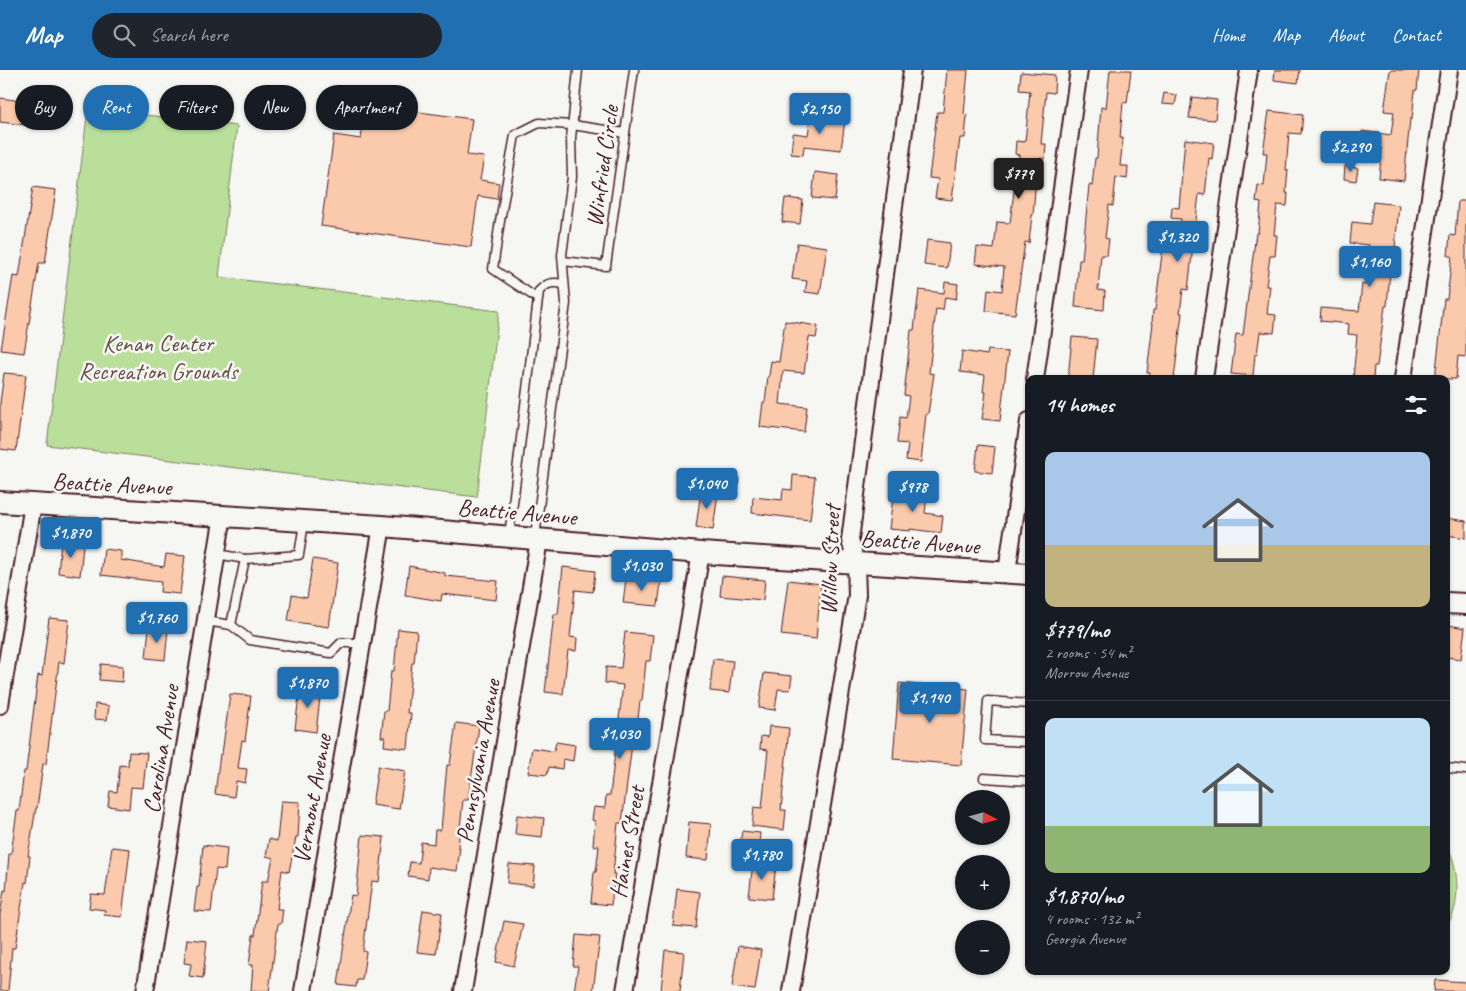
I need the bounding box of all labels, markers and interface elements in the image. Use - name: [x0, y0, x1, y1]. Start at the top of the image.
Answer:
- search box: [92, 13, 442, 58]
- text: Map: [25, 20, 62, 50]
- icon: search: [110, 21, 138, 49]
- text: Search here: [150, 23, 228, 47]
- text: Home: [1212, 24, 1245, 46]
- text: Map: [1273, 24, 1300, 46]
- text: About: [1328, 24, 1364, 46]
- text: Contact: [1392, 24, 1441, 46]
- chip: Buy: [15, 85, 73, 130]
- chip: Rent: [83, 85, 149, 130]
- chip: Filters: [159, 85, 234, 130]
- chip: New: [244, 85, 306, 130]
- chip: Apartment: [316, 85, 418, 130]
- pin: $2,150: [779, 92, 861, 135]
- text: $2,150: [801, 99, 839, 119]
- street label: Winfried Circle: [579, 101, 626, 228]
- pin: $2,290: [1310, 131, 1392, 173]
- text: $2,290: [1332, 137, 1370, 157]
- pin: $779: [989, 158, 1049, 200]
- text: $779: [1005, 164, 1033, 184]
- pin: $1,320: [1137, 220, 1219, 263]
- text: $1,320: [1158, 227, 1198, 247]
- pin: $1,160: [1329, 246, 1411, 288]
- text: $1,160: [1350, 252, 1390, 272]
- park label: Kenan Center Recreation Grounds: [79, 328, 239, 386]
- icon: filters: [1402, 391, 1430, 419]
- text: 14 homes: [1045, 392, 1114, 418]
- street label: Beattie Avenue: [52, 466, 174, 502]
- pin: $1,040: [666, 468, 748, 510]
- pin: $978: [883, 470, 943, 513]
- text: $1,040: [687, 474, 727, 494]
- text: $978: [899, 477, 927, 497]
- icon: home: [1193, 485, 1283, 575]
- street label: Beattie Avenue: [456, 492, 580, 532]
- street label: Willow Street: [813, 502, 847, 615]
- pin: $1,870: [30, 516, 112, 559]
- text: $1,870: [51, 523, 91, 543]
- street label: Beattie Avenue: [860, 523, 983, 561]
- pin: $1,030: [601, 550, 683, 592]
- text: $1,030: [622, 556, 662, 576]
- pin: $1,760: [116, 602, 198, 644]
- text: $1,760: [137, 608, 177, 628]
- text: $779/mo: [1045, 617, 1109, 643]
- text: 2 rooms · 54 m²: [1045, 643, 1131, 663]
- text: Morrow Avenue: [1045, 663, 1128, 683]
- pin: $1,870: [267, 666, 349, 709]
- text: $1,870: [288, 673, 328, 693]
- street label: Pennsylvania Avenue: [449, 675, 507, 845]
- street label: Carolina Avenue: [136, 680, 186, 815]
- pin: $1,140: [889, 682, 971, 724]
- text: $1,140: [910, 688, 950, 708]
- pin: $1,030: [579, 718, 661, 760]
- text: $1,030: [600, 724, 640, 744]
- street label: Vermont Avenue: [286, 730, 338, 866]
- icon: home: [1193, 750, 1283, 840]
- street label: Haines Street: [602, 782, 652, 900]
- north arrow: [955, 790, 1010, 845]
- map controls: [955, 790, 1010, 975]
- pin: $1,780: [721, 838, 803, 881]
- text: $1,780: [742, 845, 782, 865]
- button: +: [955, 855, 1010, 910]
- text: $1,870/mo: [1045, 883, 1123, 909]
- text: 4 rooms · 132 m²: [1045, 909, 1139, 929]
- button: −: [955, 920, 1010, 975]
- text: Georgia Avenue: [1045, 929, 1126, 949]

